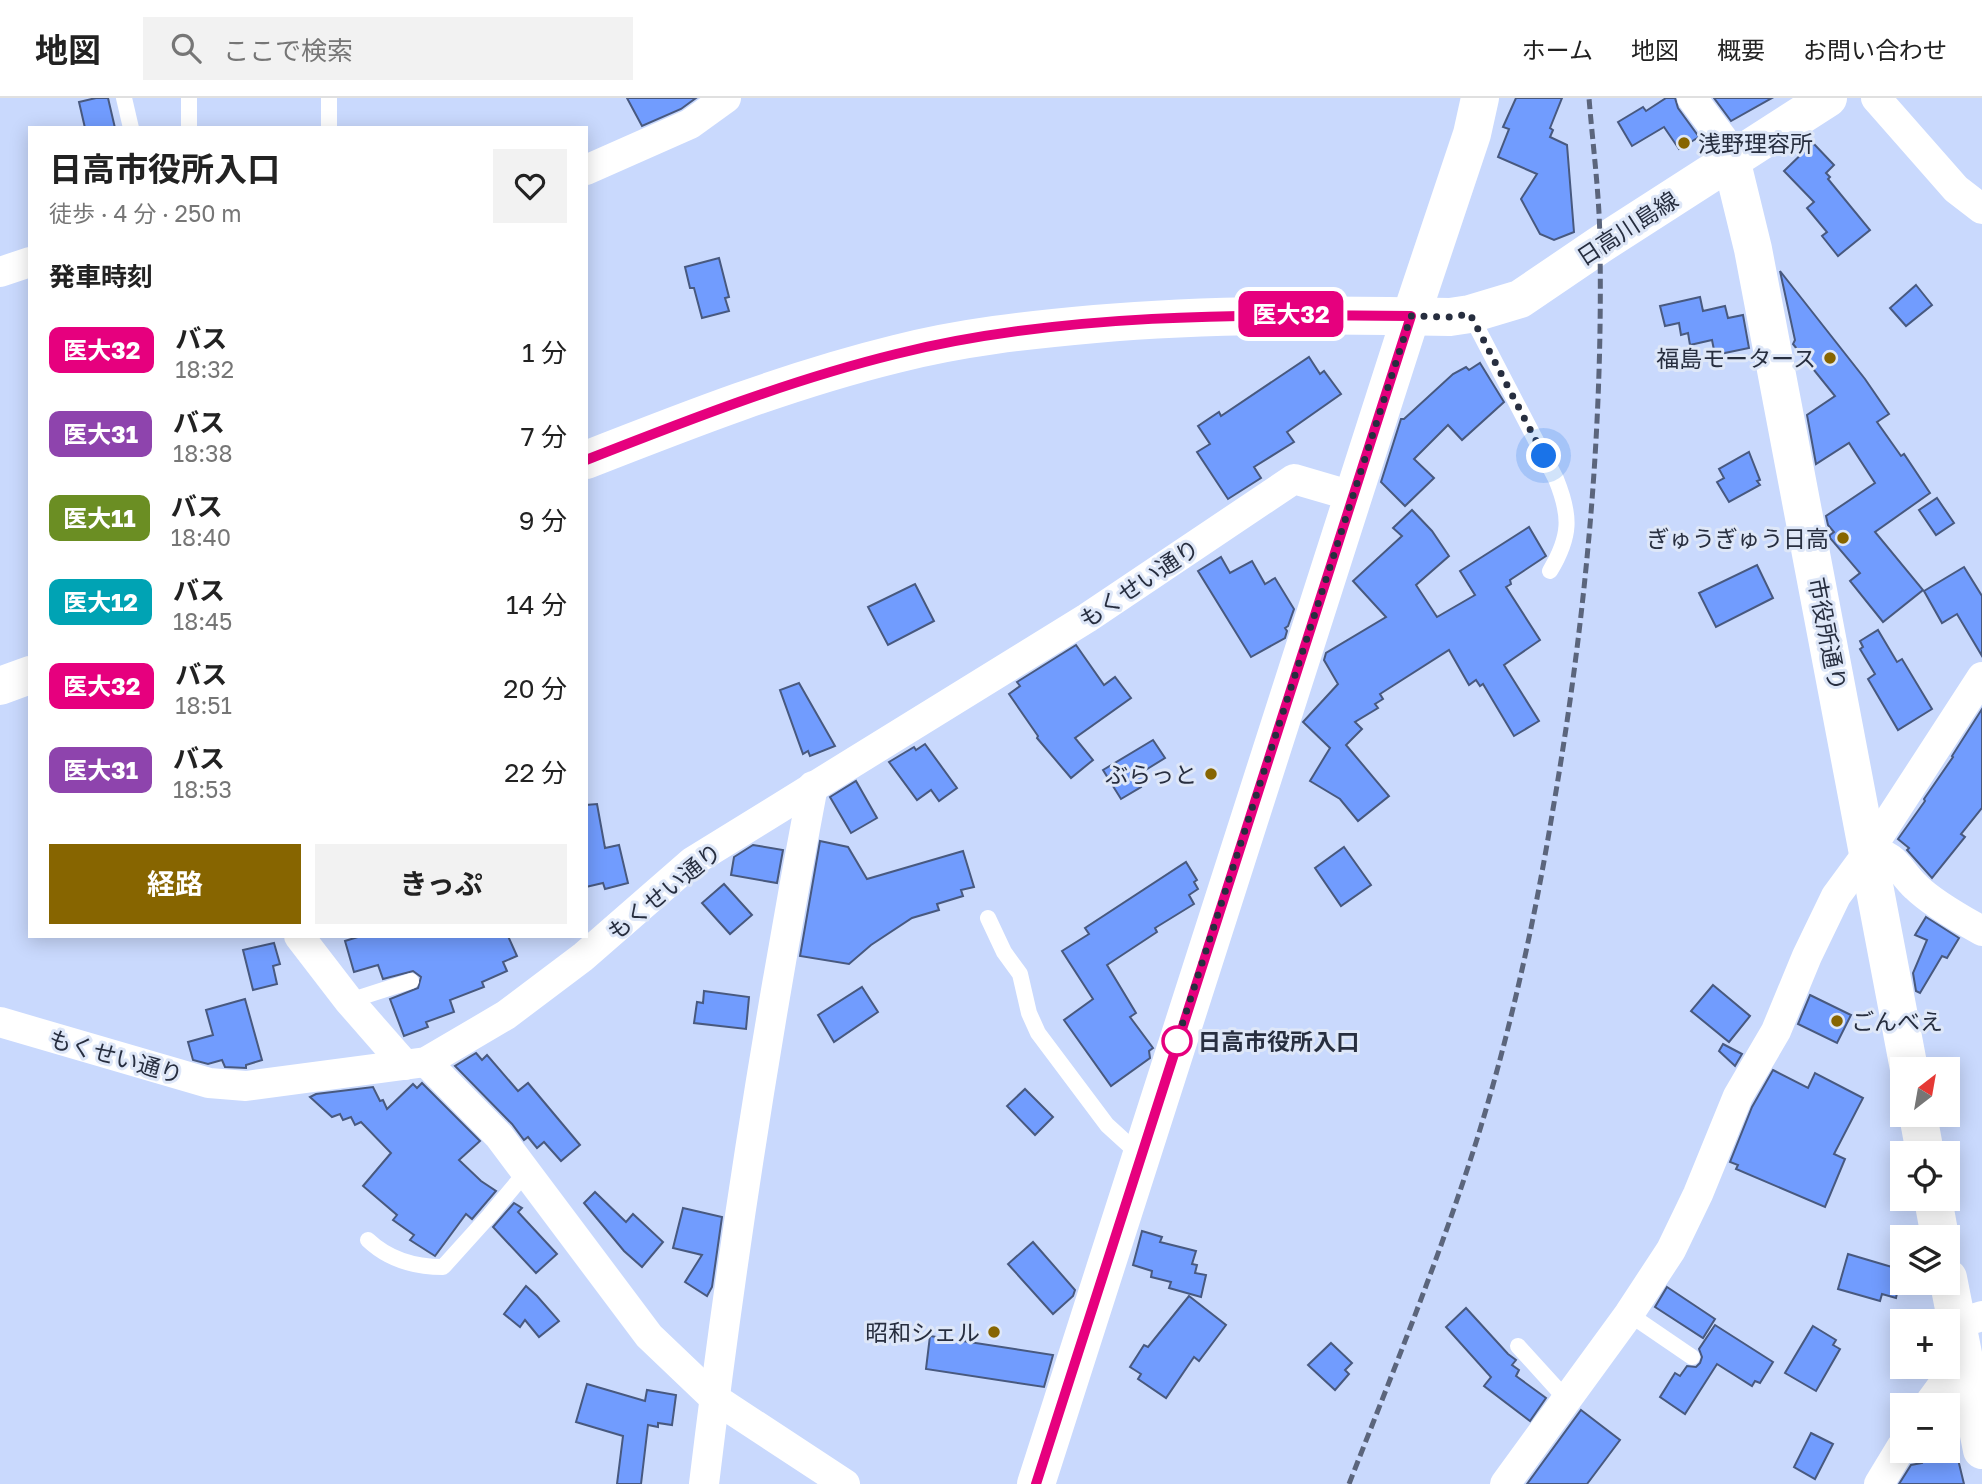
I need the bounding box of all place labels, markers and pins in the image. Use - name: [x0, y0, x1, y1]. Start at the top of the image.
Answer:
- place label: 浅野理容所: [1698, 129, 1813, 157]
- marker: 浅野理容所: [1676, 135, 1692, 151]
- place label: 福島モータース: [1656, 344, 1816, 372]
- marker: 福島モータース: [1822, 350, 1838, 366]
- place label: ぎゅうぎゅう日高: [1646, 524, 1829, 552]
- marker: ぎゅうぎゅう日高: [1835, 530, 1851, 546]
- place label: ぶらっと: [1105, 760, 1197, 788]
- marker: ぶらっと: [1203, 766, 1219, 782]
- place label: ごんべえ: [1851, 1007, 1943, 1035]
- marker: ごんべえ: [1829, 1013, 1845, 1029]
- marker: 日高市役所入口: [1162, 1026, 1192, 1056]
- place label: 日高市役所入口: [1198, 1027, 1359, 1055]
- place label: 昭和シェル: [865, 1318, 980, 1346]
- marker: 昭和シェル: [986, 1324, 1002, 1340]

